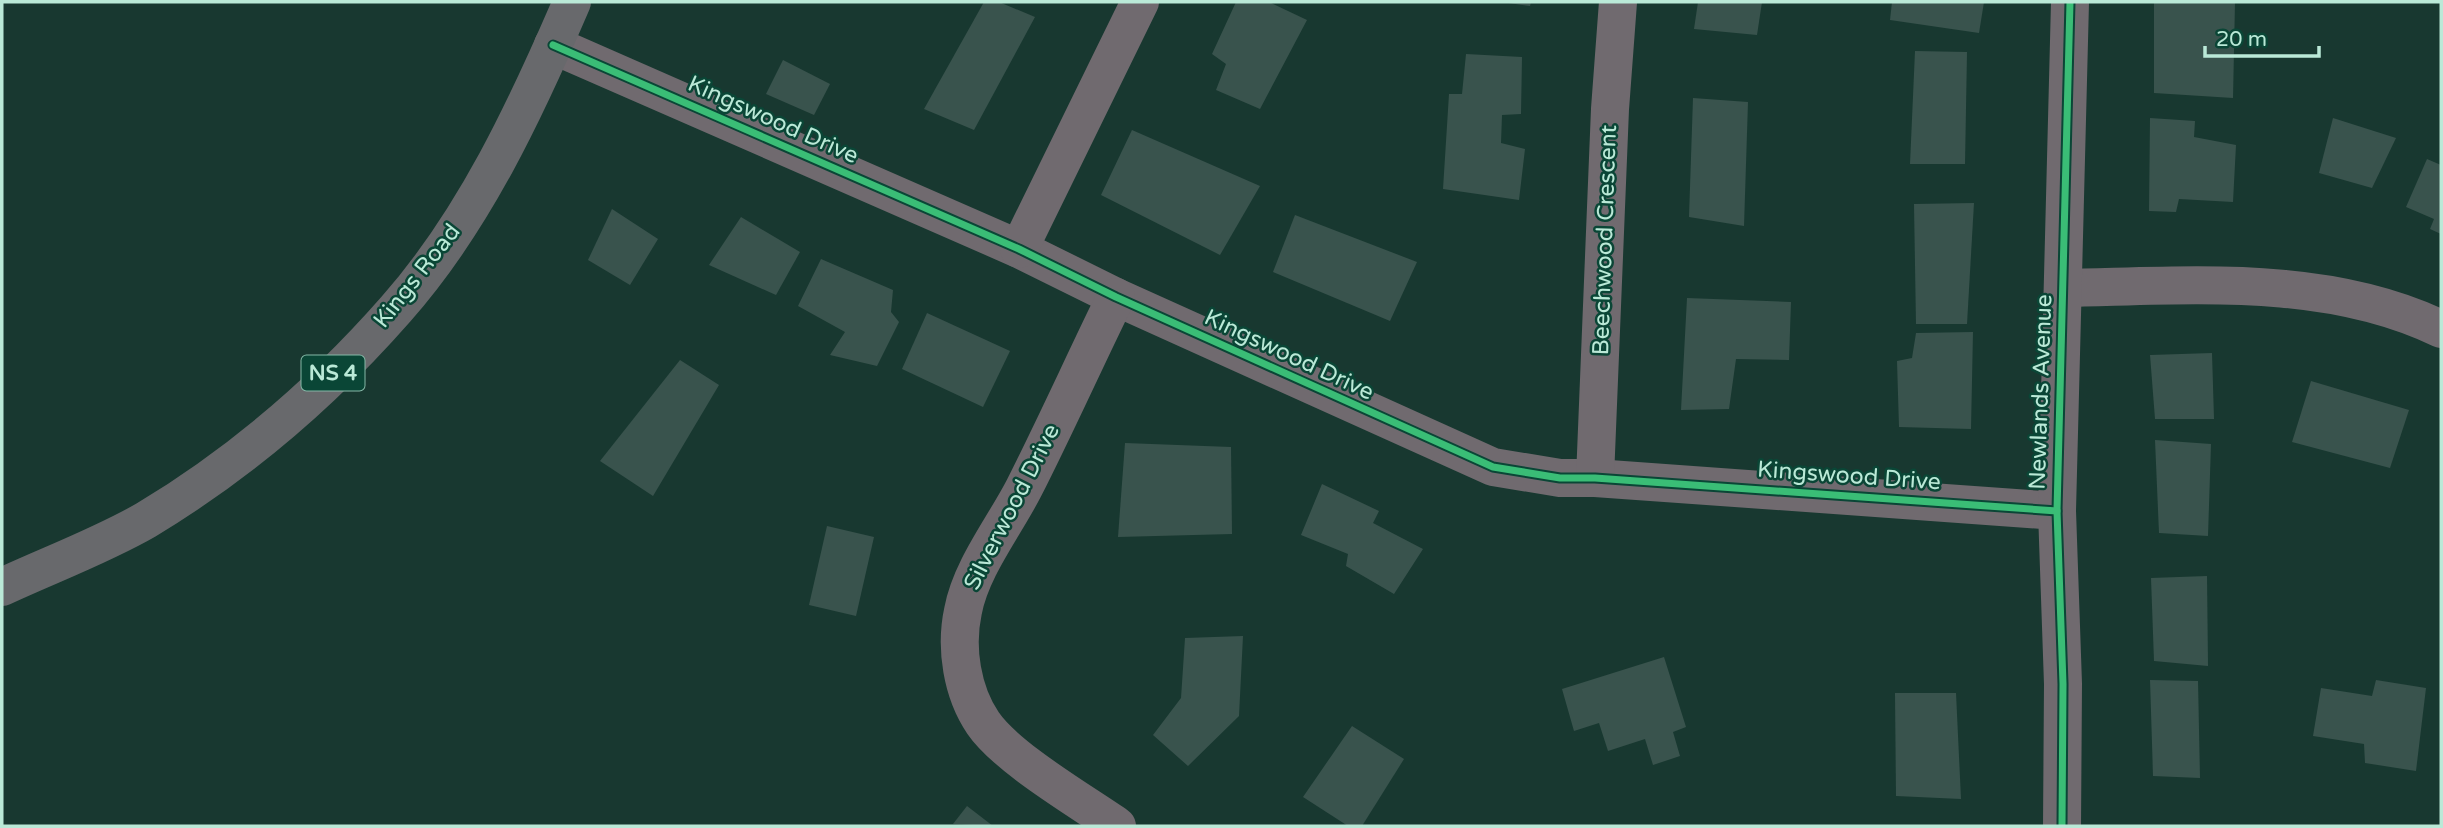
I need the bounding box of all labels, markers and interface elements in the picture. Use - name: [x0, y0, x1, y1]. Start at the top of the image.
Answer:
- scale bar: [2205, 14, 2319, 58]
- text: 20 m: [2216, 27, 2267, 52]
- street label: Kingswood Drive: [683, 70, 863, 170]
- street label: Beechwood Crescent: [1587, 124, 1623, 356]
- street label: Kings Road: [368, 218, 466, 334]
- street label: Newlands Avenue: [2024, 294, 2058, 490]
- street label: Kingswood Drive: [1200, 303, 1378, 407]
- road number: NS 4: [302, 356, 364, 390]
- street label: Silverwood Drive: [958, 419, 1066, 595]
- street label: Kingswood Drive: [1756, 456, 1942, 496]

